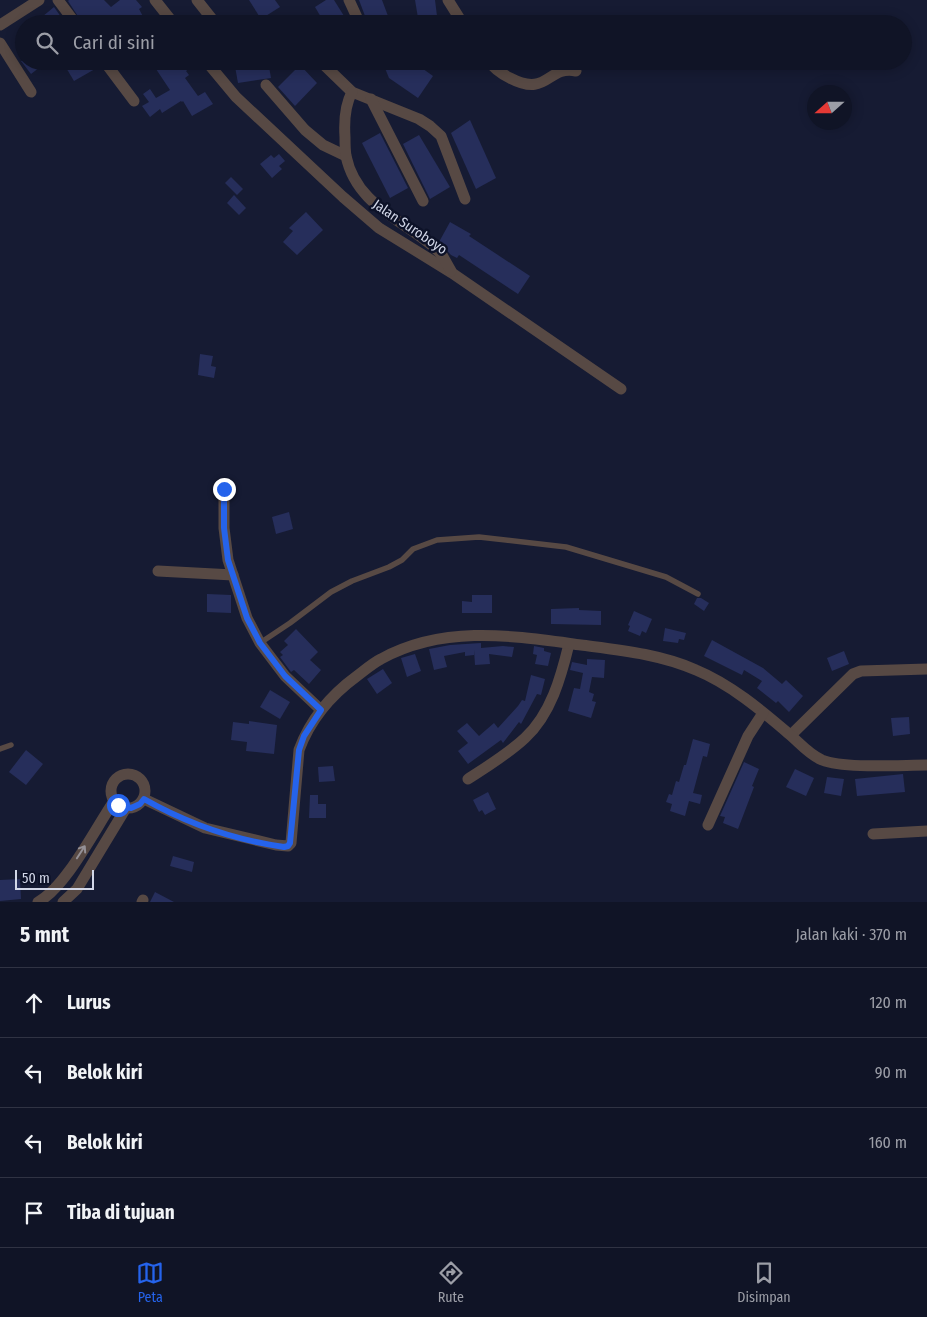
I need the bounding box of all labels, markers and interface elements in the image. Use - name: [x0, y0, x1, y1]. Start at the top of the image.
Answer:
- search box: [15, 15, 912, 70]
- icon: search: [33, 29, 61, 57]
- text: Cari di sini: [73, 31, 155, 54]
- north arrow: [807, 85, 852, 130]
- street label: Jalan Suroboyo: [370, 196, 450, 258]
- route end: [213, 478, 236, 501]
- route start: [107, 794, 130, 817]
- one-way arrow: [76, 846, 86, 860]
- scale bar: [15, 867, 94, 890]
- text: 50 m: [22, 870, 50, 887]
- text: 5 mnt: [20, 922, 69, 948]
- text: Jalan kaki · 370 m: [795, 925, 907, 944]
- icon: ahead: [20, 989, 48, 1017]
- text: Lurus: [67, 991, 111, 1014]
- text: 120 m: [869, 993, 907, 1012]
- icon: left: [20, 1059, 48, 1087]
- text: Belok kiri: [67, 1061, 143, 1084]
- text: 90 m: [875, 1063, 907, 1082]
- icon: left: [20, 1129, 48, 1157]
- text: Belok kiri: [67, 1131, 143, 1154]
- text: 160 m: [868, 1133, 907, 1152]
- icon: arrive: [20, 1199, 48, 1227]
- text: Tiba di tujuan: [67, 1201, 175, 1224]
- tab: Peta: [136, 1259, 164, 1306]
- tab: Rute: [437, 1259, 465, 1306]
- tab: Disimpan: [737, 1259, 791, 1306]

